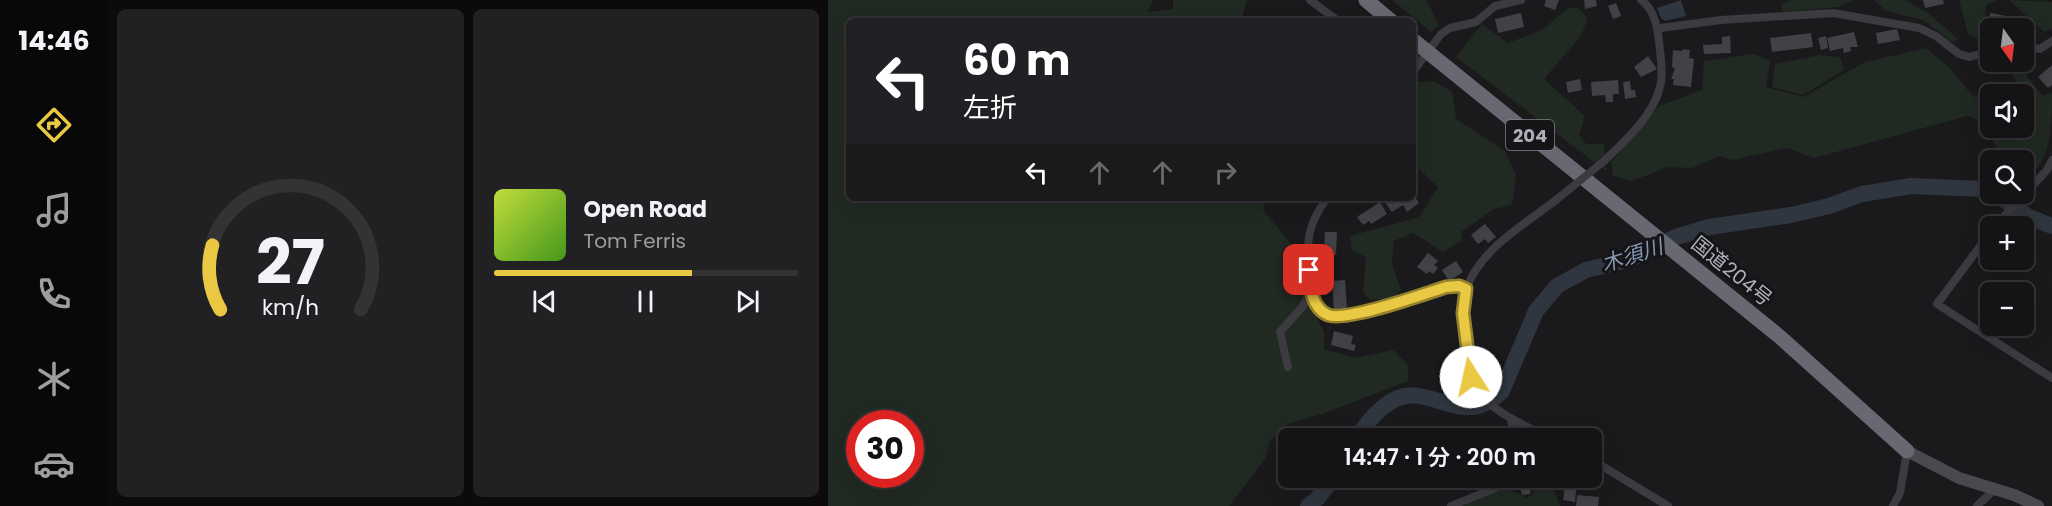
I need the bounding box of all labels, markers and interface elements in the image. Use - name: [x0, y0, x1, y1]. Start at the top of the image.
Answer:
- north arrow: [1980, 18, 2034, 72]
- map controls: [1980, 18, 2034, 336]
- text: 14:46: [18, 22, 90, 59]
- text: 60 m: [963, 31, 1071, 90]
- icon: left: [864, 42, 942, 120]
- button: sound: [1980, 84, 2034, 138]
- text: 左折: [963, 89, 1017, 126]
- icon: directions: [33, 104, 75, 146]
- road number: 204: [1506, 120, 1554, 150]
- button: search: [1980, 150, 2034, 204]
- icon: left: [1020, 156, 1053, 189]
- icon: ahead: [1083, 156, 1116, 189]
- icon: ahead: [1146, 156, 1179, 189]
- icon: right: [1209, 156, 1242, 189]
- icon: music: [33, 189, 75, 231]
- text: Open Road: [584, 194, 707, 225]
- button: +: [1980, 216, 2034, 270]
- text: 27: [256, 218, 325, 306]
- text: Tom Ferris: [584, 227, 686, 255]
- street label: 国道204号: [1686, 230, 1778, 312]
- water label: 木須川: [1598, 231, 1668, 279]
- pin: [1283, 244, 1334, 295]
- icon: arrive: [1292, 253, 1325, 286]
- icon: phone: [33, 273, 75, 315]
- button: −: [1980, 282, 2034, 336]
- icon: previous: [528, 285, 561, 318]
- icon: pause: [629, 285, 662, 318]
- icon: next: [731, 285, 764, 318]
- text: km/h: [262, 292, 319, 323]
- position arrow: [1439, 345, 1503, 409]
- icon: climate: [33, 358, 75, 400]
- speed limit sign: 30: [846, 410, 924, 488]
- text: 14:47 · 1 分 · 200 m: [1344, 442, 1536, 473]
- icon: car: [33, 443, 75, 485]

